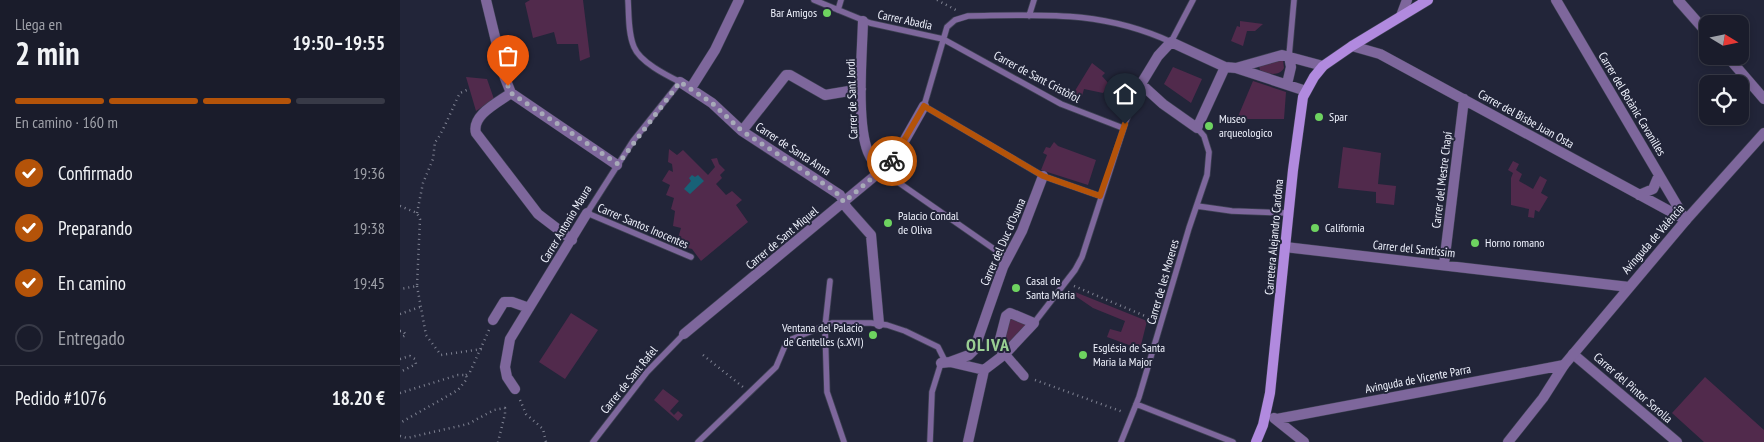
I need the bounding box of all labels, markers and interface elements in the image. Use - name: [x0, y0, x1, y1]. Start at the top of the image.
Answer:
- place label: Bar Amigos: [771, 5, 817, 20]
- street label: Carrer Abadia: [876, 6, 934, 33]
- marker: Bar Amigos: [821, 7, 833, 19]
- text: Llega en: [15, 14, 62, 34]
- north arrow: [1699, 15, 1749, 65]
- map controls: [1699, 15, 1749, 125]
- text: 19:50–19:55: [292, 31, 385, 55]
- text: 2 min: [15, 32, 80, 74]
- pin: [487, 35, 529, 86]
- icon: bag: [494, 42, 522, 70]
- street label: Carrer de Sant Cristòfol: [991, 47, 1083, 106]
- street label: Carrer del Botànic Cavanilles: [1595, 49, 1669, 158]
- street label: Carrer de Sant Jordi: [843, 59, 860, 139]
- pin: [1104, 73, 1146, 124]
- button: locate: [1699, 75, 1749, 125]
- icon: home: [1111, 80, 1139, 108]
- street label: Carrer del Bisbe Juan Osta: [1476, 86, 1577, 151]
- place label: Spar: [1329, 109, 1348, 124]
- place label: Museo arqueologico: [1219, 111, 1273, 140]
- marker: Spar: [1313, 111, 1325, 123]
- text: En camino · 160 m: [15, 112, 118, 132]
- street label: Carrer de Santa Anna: [753, 119, 834, 179]
- marker: Museo arqueologico: [1203, 120, 1215, 132]
- street label: Carrer del Mestre Chapí: [1428, 130, 1455, 229]
- courier: [867, 136, 917, 186]
- icon: bike: [878, 147, 906, 175]
- icon: check: [15, 159, 43, 187]
- text: Confirmado: [58, 161, 133, 185]
- text: 19:36: [353, 163, 385, 183]
- street label: Carretera Alejandro Cardona: [1261, 178, 1286, 296]
- street label: Carrer Antonio Maura: [537, 182, 595, 265]
- street label: Carrer del Duc d'Osuna: [977, 196, 1029, 288]
- street label: Carrer Santos Inocentes: [595, 200, 691, 251]
- street label: Avinguda de València: [1618, 200, 1687, 277]
- street label: Carrer de Sant Miquel: [743, 203, 821, 272]
- place label: Palacio Condal de Oliva: [898, 208, 959, 237]
- icon: check: [15, 214, 43, 242]
- text: Preparando: [58, 216, 133, 240]
- marker: Palacio Condal de Oliva: [882, 217, 894, 229]
- text: 19:38: [353, 218, 385, 238]
- place label: California: [1325, 220, 1365, 235]
- marker: California: [1309, 222, 1321, 234]
- place label: Horno romano: [1485, 235, 1544, 250]
- street label: Carrer del Santíssim: [1372, 237, 1456, 260]
- marker: Horno romano: [1469, 237, 1481, 249]
- street label: Carrer de les Moreres: [1143, 238, 1182, 326]
- icon: check: [15, 269, 43, 297]
- text: En camino: [58, 271, 126, 295]
- text: 19:45: [353, 273, 385, 293]
- place label: Casal de Santa Maria: [1026, 273, 1075, 302]
- marker: Casal de Santa Maria: [1010, 282, 1022, 294]
- place label: Ventana del Palacio de Centelles (s.XVI): [781, 320, 863, 349]
- text: Entregado: [58, 326, 125, 350]
- marker: Ventana del Palacio de Centelles (s.XVI): [867, 329, 879, 341]
- district label: OLIVA: [966, 333, 1010, 356]
- place label: Església de Santa Maria la Major: [1093, 340, 1165, 369]
- street label: Carrer de Sant Rafel: [597, 343, 661, 416]
- marker: Església de Santa Maria la Major: [1077, 349, 1089, 361]
- street label: Carrer del Pintor Sorolla: [1591, 349, 1676, 426]
- street label: Avinguda de Vicente Parra: [1364, 361, 1472, 396]
- text: Pedido #1076: [15, 386, 106, 410]
- text: 18.20 €: [332, 386, 385, 410]

